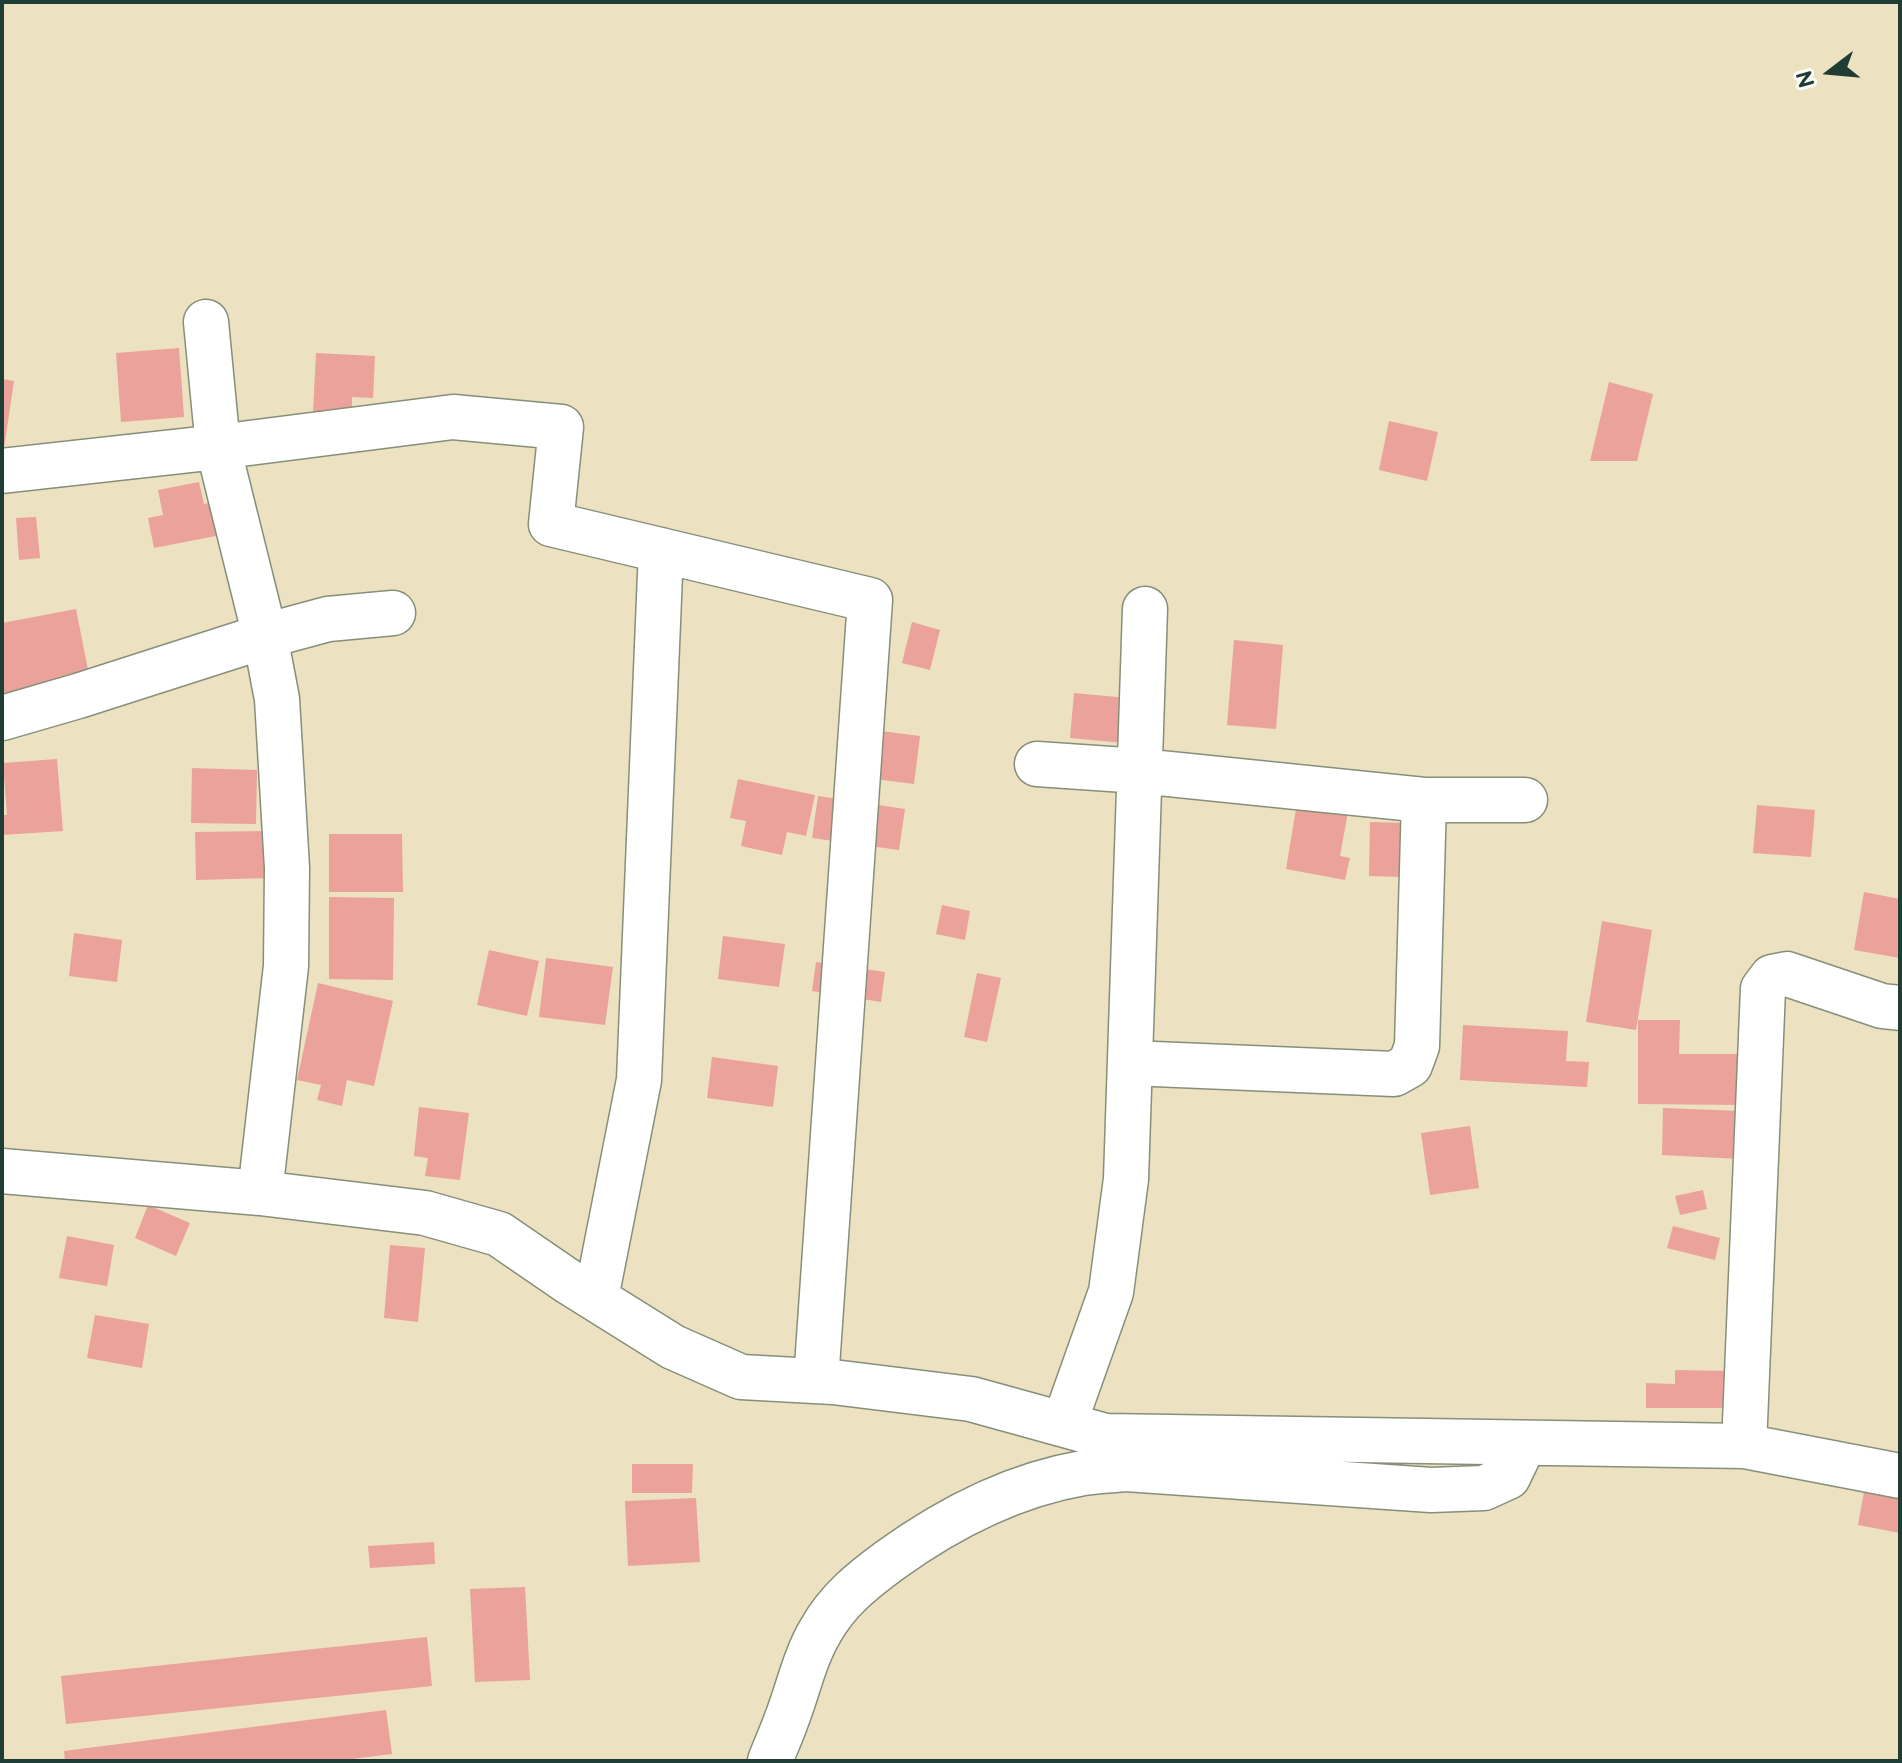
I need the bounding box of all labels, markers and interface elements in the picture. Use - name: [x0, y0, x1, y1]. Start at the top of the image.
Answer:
- north arrow: [1790, 32, 1870, 112]
- text: N: [1791, 67, 1822, 90]

